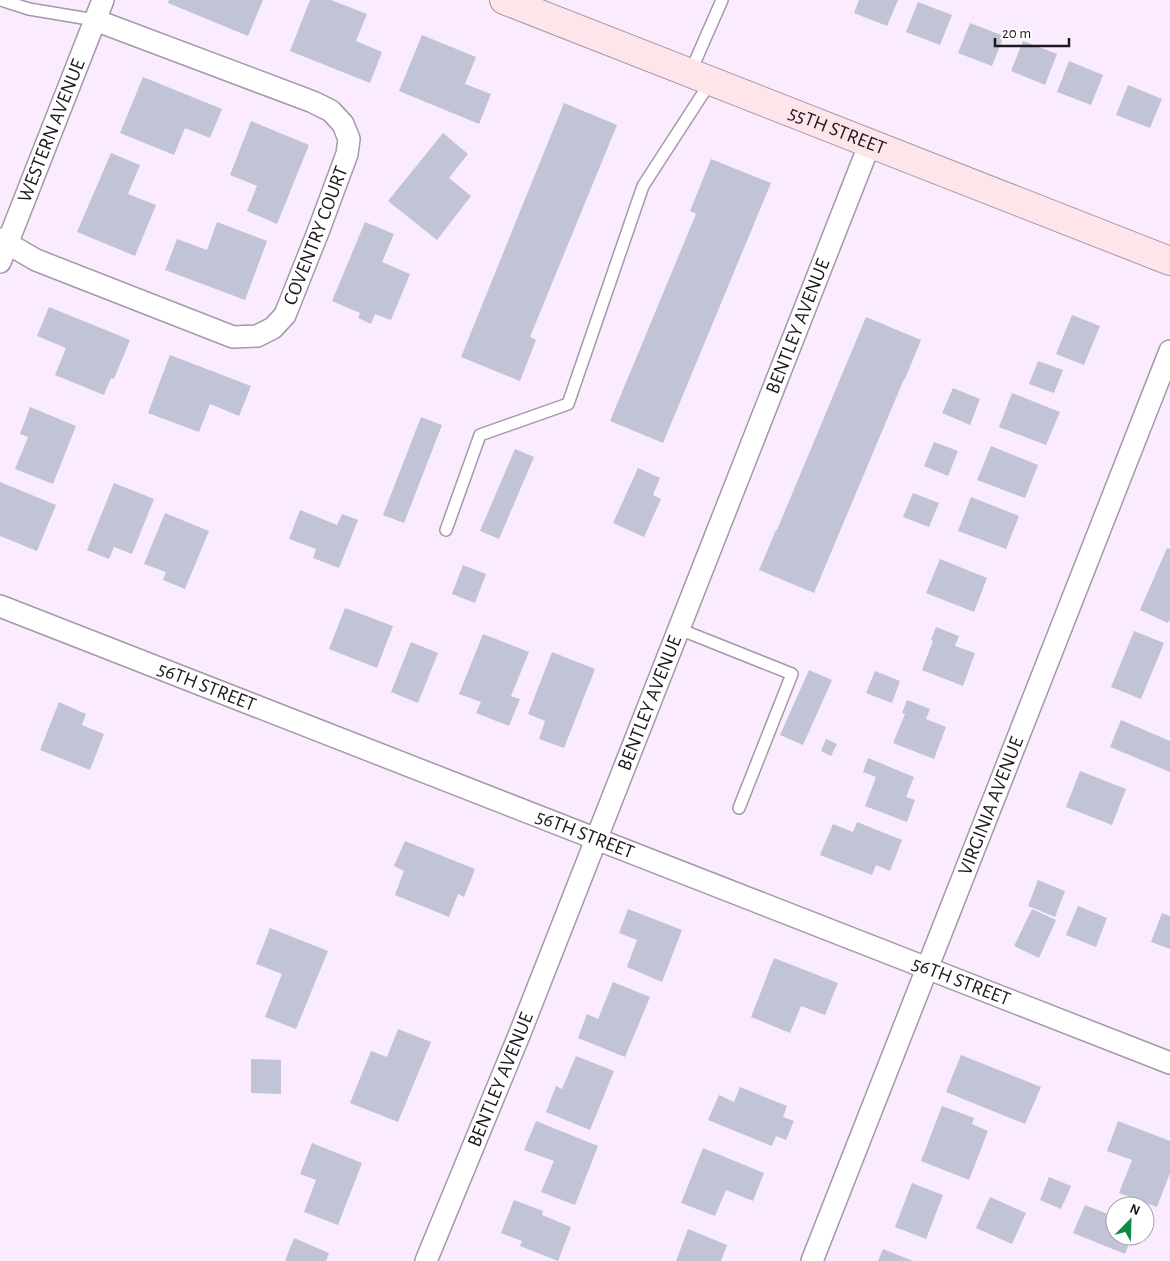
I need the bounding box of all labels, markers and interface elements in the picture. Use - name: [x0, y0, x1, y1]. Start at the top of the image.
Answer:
- scale bar: [995, 15, 1069, 47]
- text: 20 m: [1002, 26, 1031, 41]
- street label: WESTERN AVENUE: [14, 56, 89, 205]
- street label: 55TH STREET: [786, 103, 889, 159]
- street label: COVENTRY COURT: [280, 163, 352, 308]
- street label: BENTLEY AVENUE: [762, 256, 834, 397]
- street label: BENTLEY AVENUE: [614, 633, 685, 774]
- street label: 56TH STREET: [155, 659, 259, 715]
- street label: VIRGINIA AVENUE: [955, 734, 1027, 878]
- street label: 56TH STREET: [533, 806, 637, 863]
- street label: 56TH STREET: [909, 953, 1013, 1010]
- street label: BENTLEY AVENUE: [464, 1009, 537, 1150]
- north arrow: [1105, 1196, 1155, 1246]
- text: N: [1127, 1202, 1142, 1218]

